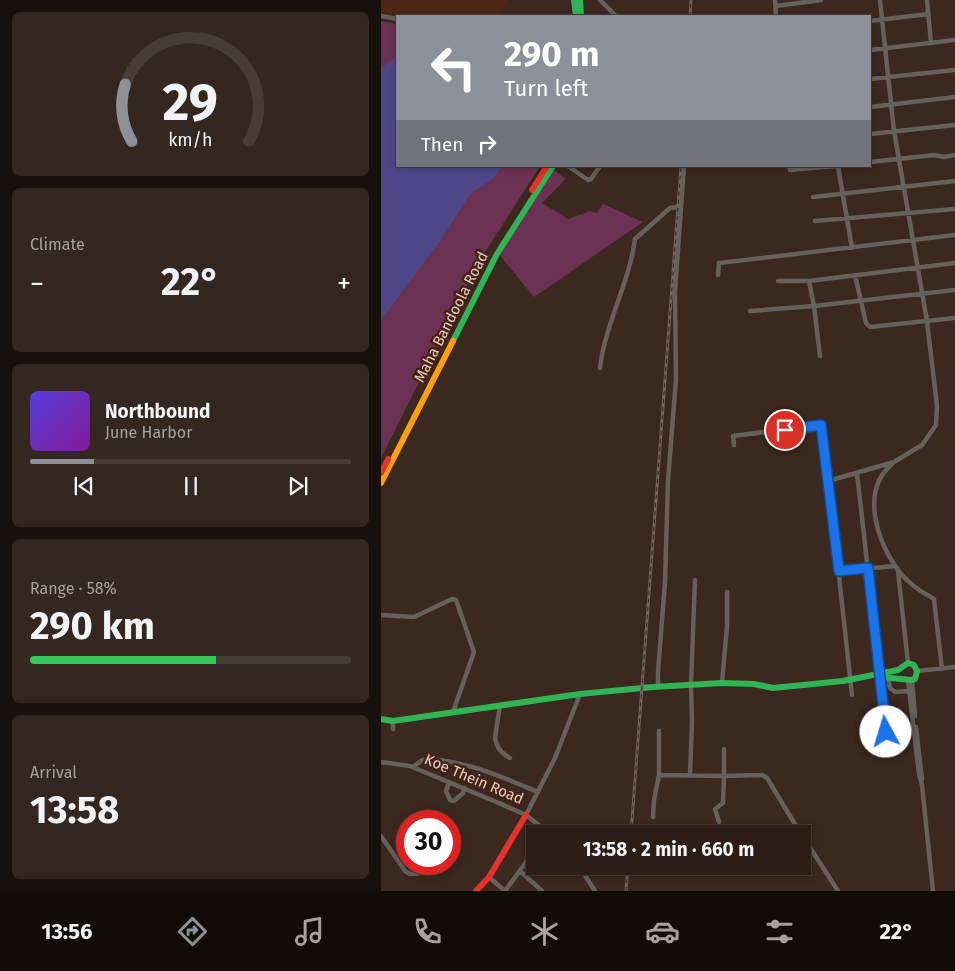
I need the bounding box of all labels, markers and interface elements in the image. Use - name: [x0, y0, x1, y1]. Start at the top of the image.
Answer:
- text: 290 m: [504, 33, 600, 75]
- icon: left: [421, 35, 486, 100]
- text: 29: [163, 71, 218, 134]
- text: Turn left: [504, 75, 588, 102]
- text: km/h: [168, 129, 213, 151]
- icon: right: [473, 130, 501, 158]
- text: Then: [421, 133, 463, 156]
- text: Climate: [30, 235, 85, 254]
- street label: Maha Bandoola Road: [410, 249, 492, 385]
- text: 22°: [161, 259, 220, 305]
- text: −: [30, 267, 44, 300]
- text: +: [337, 267, 351, 300]
- text: Northbound: [105, 400, 210, 423]
- pin: [764, 409, 806, 451]
- icon: arrive: [771, 416, 799, 444]
- text: June Harbor: [105, 423, 192, 442]
- icon: previous: [70, 472, 98, 500]
- icon: pause: [177, 472, 205, 500]
- icon: next: [284, 472, 312, 500]
- text: Range · 58%: [30, 579, 117, 598]
- text: 290 km: [30, 603, 155, 649]
- position arrow: [859, 705, 911, 757]
- street label: Koe Thein Road: [422, 750, 526, 808]
- text: Arrival: [30, 763, 77, 782]
- text: 13:58: [30, 787, 119, 833]
- speed limit sign: 30: [396, 810, 461, 875]
- text: 13:58 · 2 min · 660 m: [583, 838, 754, 861]
- icon: directions: [175, 914, 210, 949]
- icon: music: [292, 914, 327, 949]
- icon: phone: [410, 914, 445, 949]
- icon: climate: [527, 914, 562, 949]
- icon: car: [645, 914, 680, 949]
- icon: filters: [762, 914, 797, 949]
- text: 13:56: [41, 918, 93, 945]
- text: 22°: [879, 918, 914, 945]

